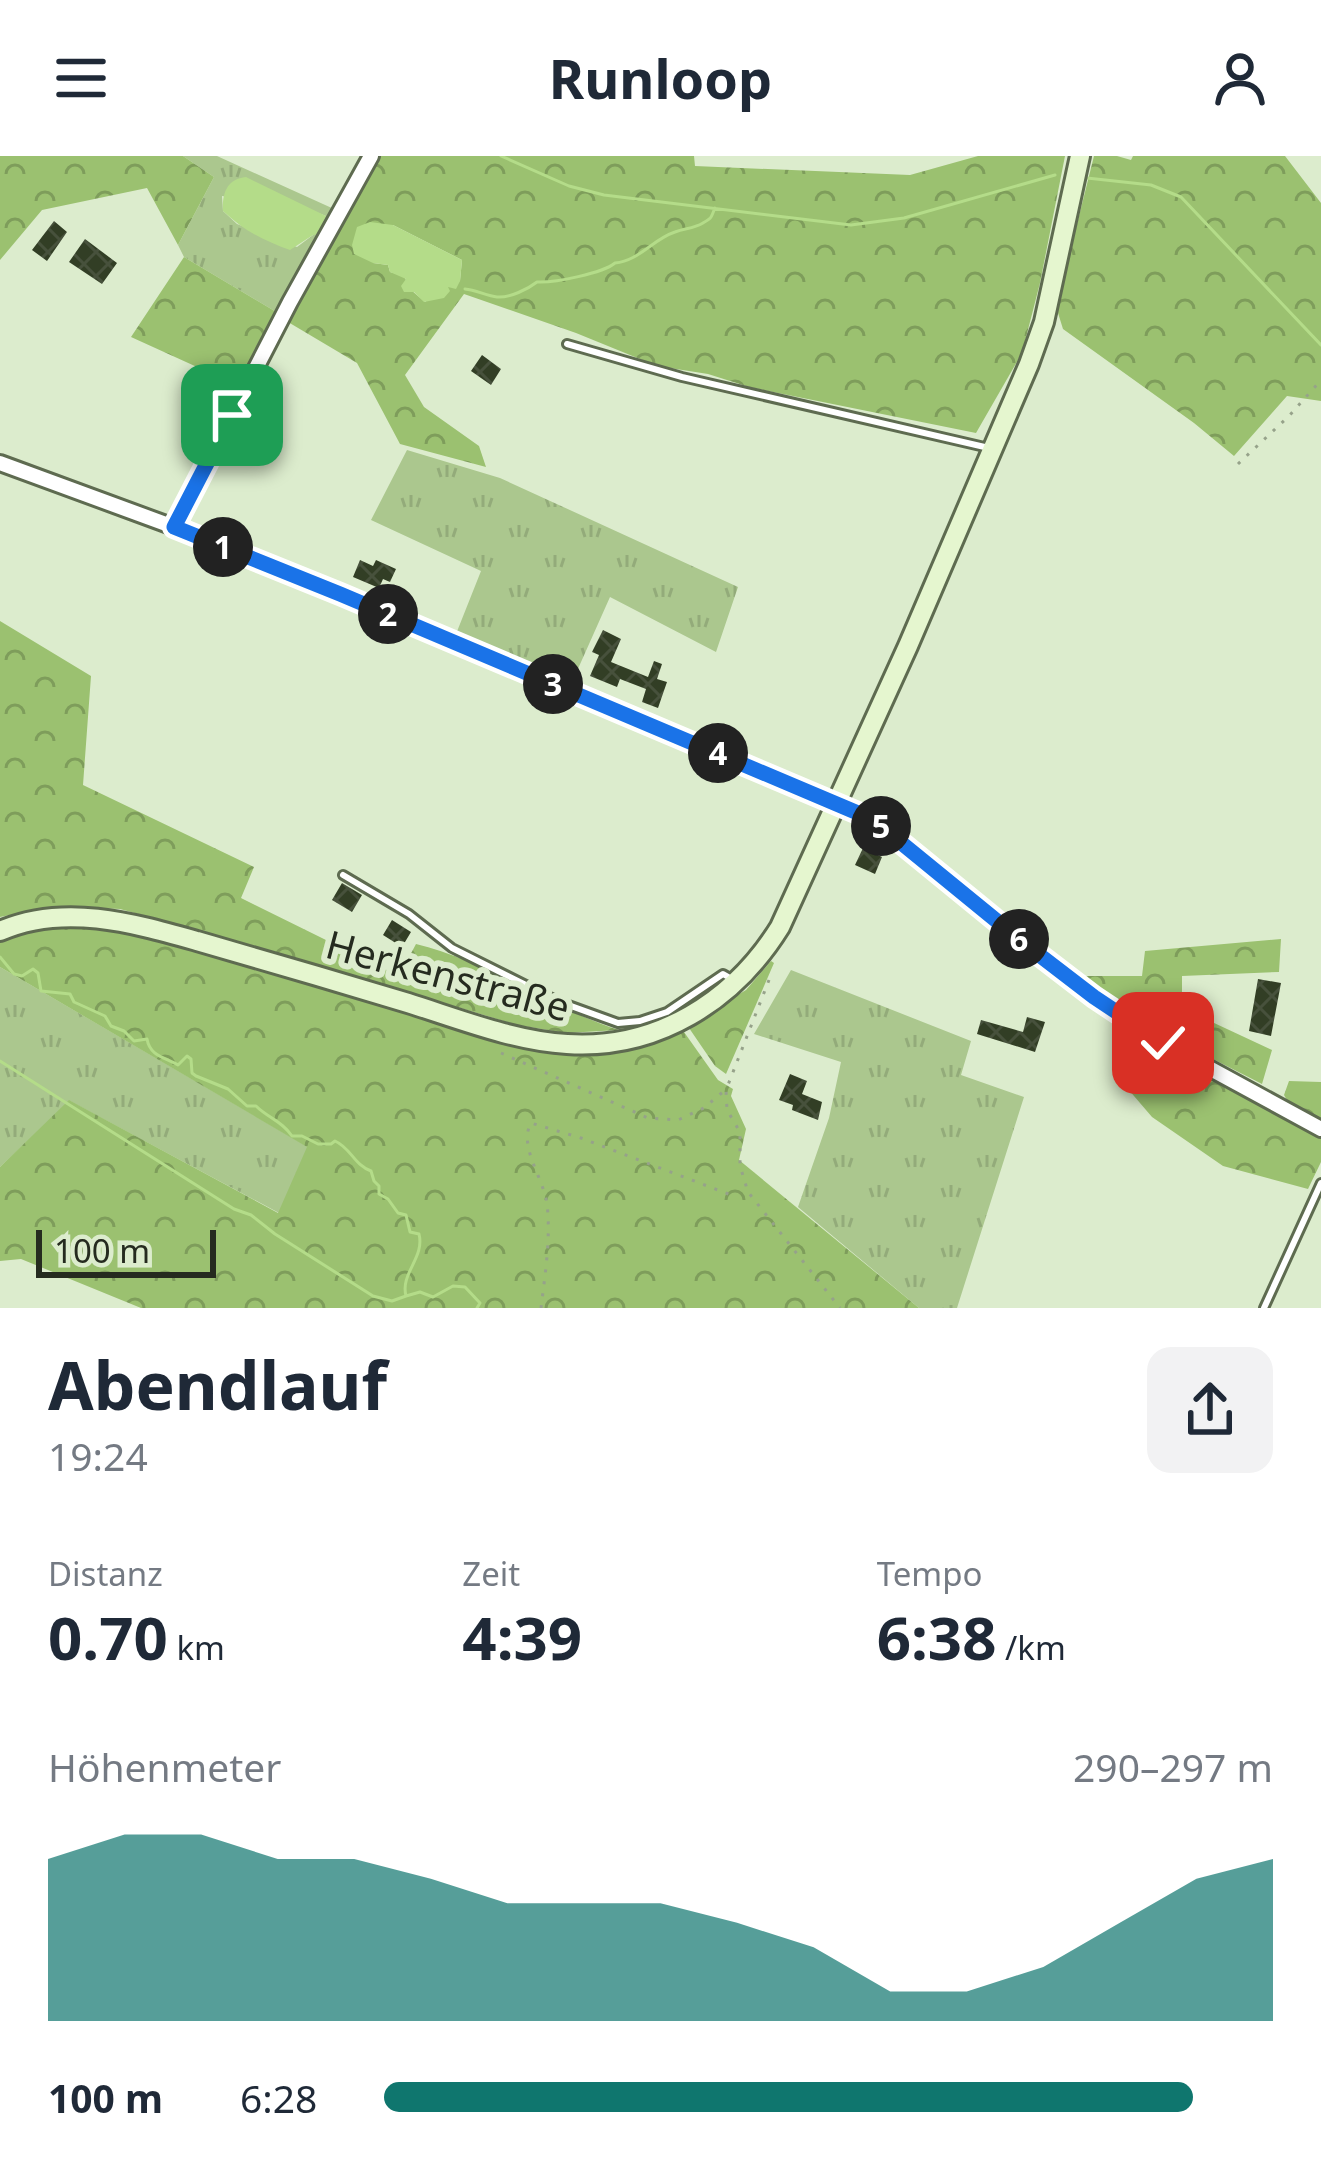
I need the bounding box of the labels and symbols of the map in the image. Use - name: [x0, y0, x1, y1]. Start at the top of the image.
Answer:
- pin: [181, 364, 283, 466]
- pin: 1: [193, 517, 253, 577]
- pin: 2: [358, 584, 418, 644]
- pin: 3: [523, 654, 583, 714]
- pin: 4: [688, 723, 748, 783]
- pin: 5: [851, 796, 911, 856]
- pin: 6: [989, 909, 1049, 969]
- street label: Herkenstraße: [321, 917, 576, 1033]
- pin: [1112, 992, 1214, 1094]
- scale bar: [36, 1224, 216, 1277]

